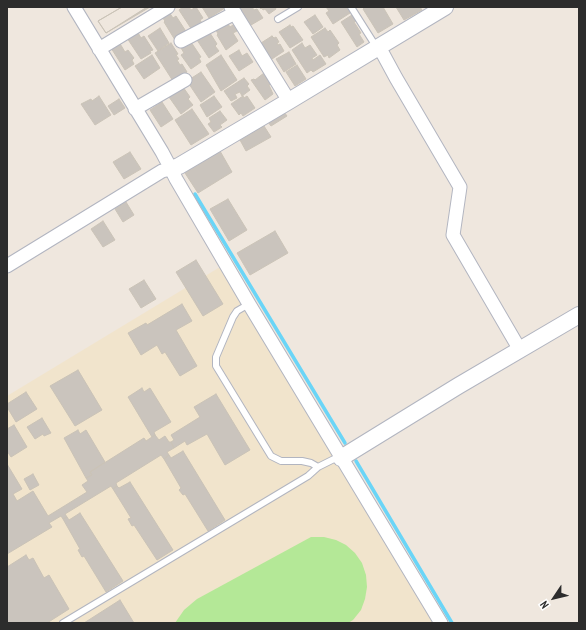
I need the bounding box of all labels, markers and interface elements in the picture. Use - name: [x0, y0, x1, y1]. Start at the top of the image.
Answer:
- north arrow: [534, 578, 574, 618]
- text: N: [537, 598, 552, 611]

